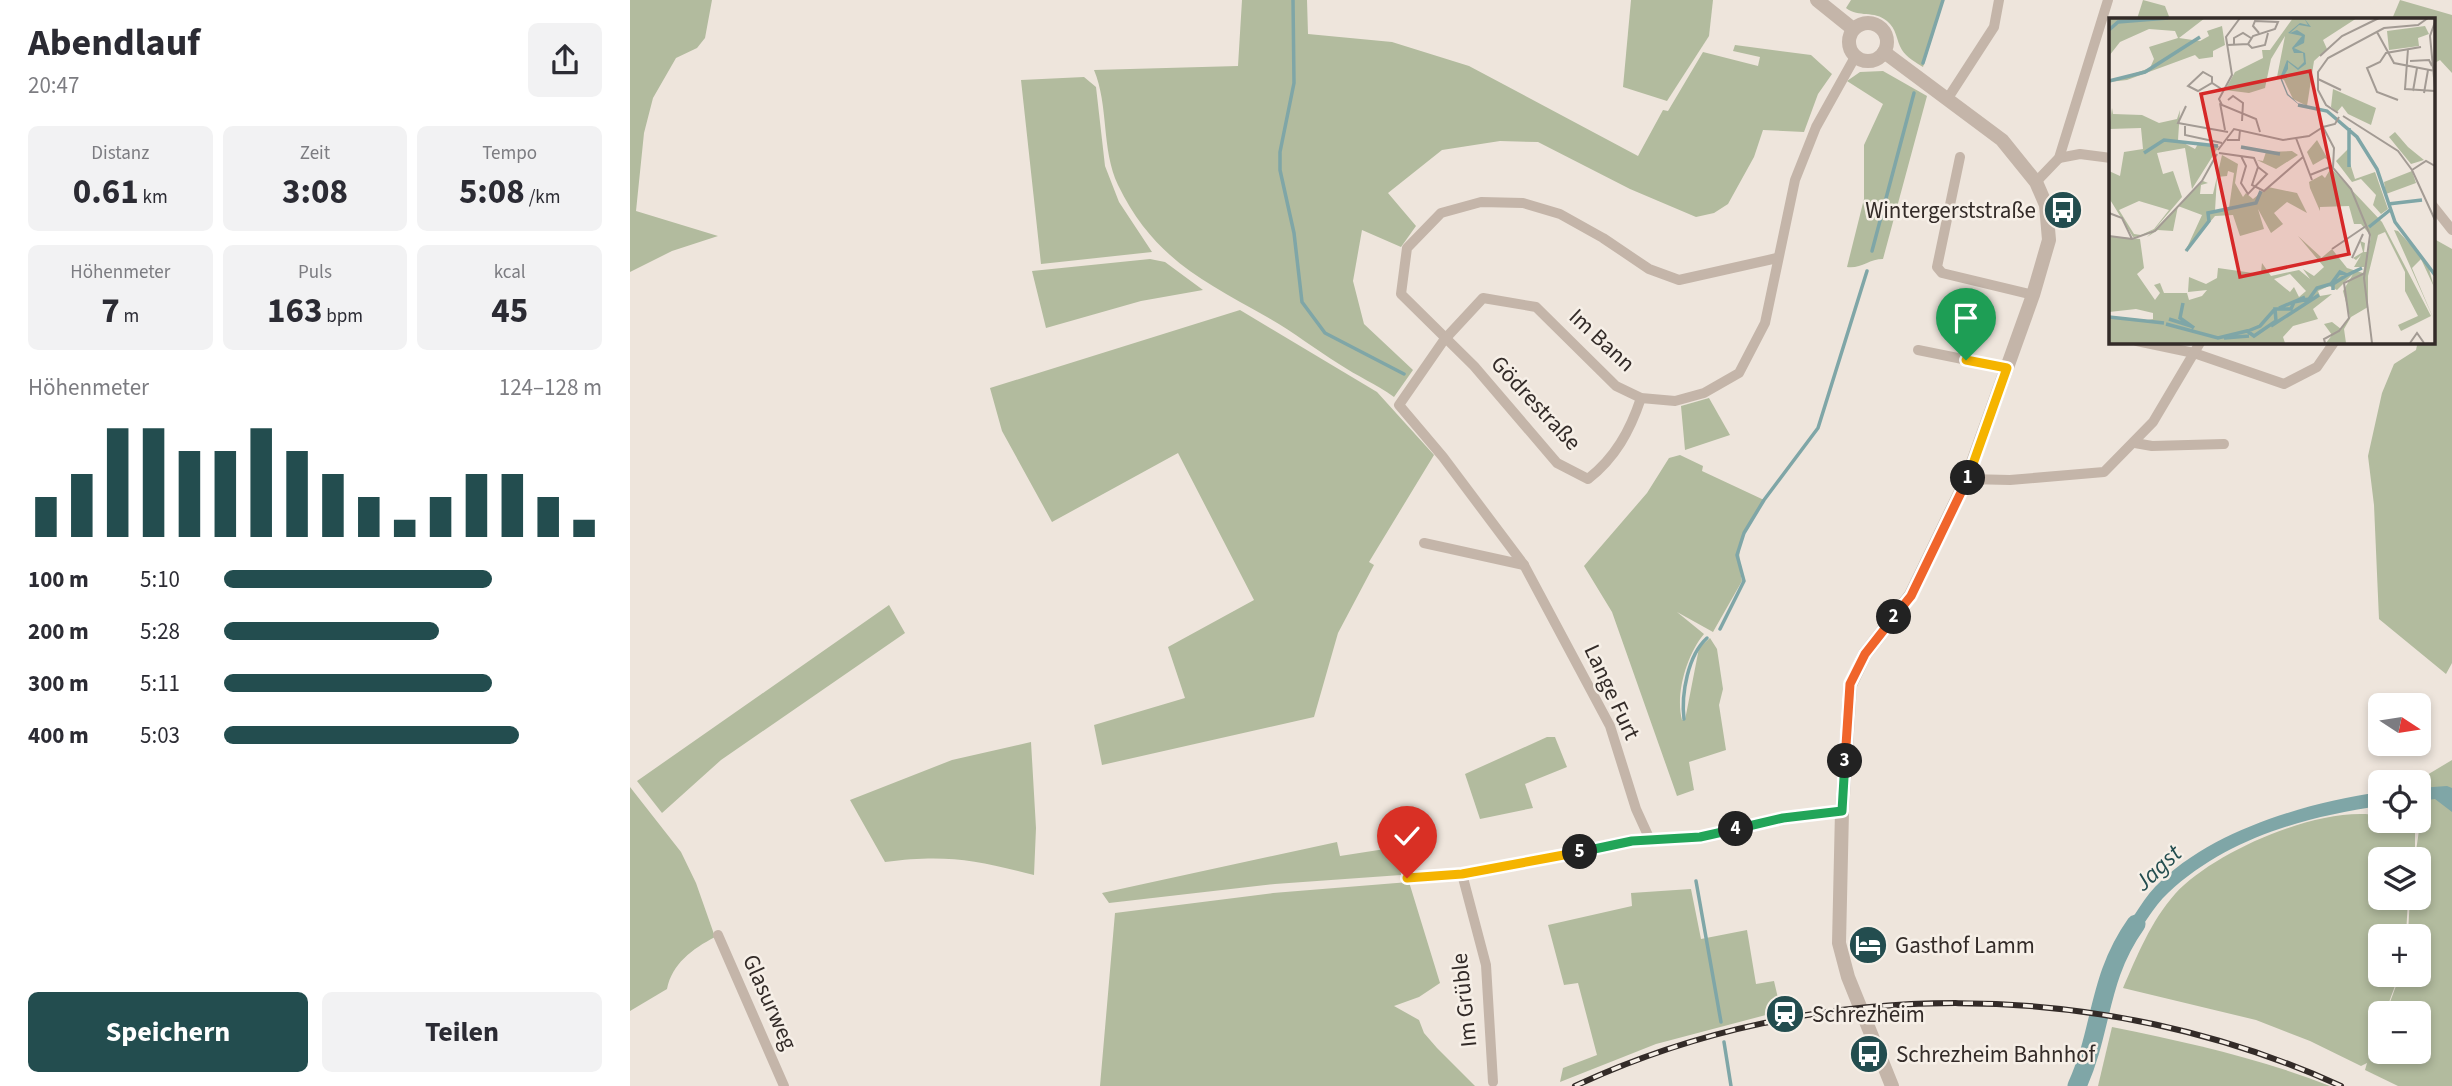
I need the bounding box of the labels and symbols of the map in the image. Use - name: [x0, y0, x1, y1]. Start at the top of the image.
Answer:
- inset map: [2109, 18, 2434, 343]
- bus stop icon: Wintergerststraße: [2042, 189, 2084, 231]
- place label: Wintergerststraße: [1865, 194, 2036, 227]
- pin: [1936, 288, 1996, 360]
- street label: Im Bann: [1561, 301, 1643, 379]
- street label: Gödrestraße: [1483, 348, 1589, 458]
- pin: 1: [1950, 461, 1986, 496]
- pin: 2: [1876, 600, 1912, 634]
- street label: Lange Furt: [1576, 639, 1649, 745]
- north arrow: [2368, 693, 2431, 756]
- pin: 3: [1828, 744, 1862, 778]
- pin: [1377, 806, 1437, 878]
- pin: 4: [1718, 812, 1754, 846]
- pin: 5: [1562, 834, 1598, 870]
- water label: Jagst: [2126, 836, 2191, 900]
- hotel icon: Gasthof Lamm: [1847, 924, 1889, 966]
- place label: Gasthof Lamm: [1895, 929, 2035, 962]
- street label: Glasurweg: [734, 949, 806, 1055]
- street label: Im Grüble: [1443, 951, 1485, 1049]
- station icon: Schrezheim: [1764, 993, 1806, 1035]
- place label: Schrezheim: [1812, 998, 1925, 1031]
- bus stop icon: Schrezheim Bahnhof: [1848, 1033, 1890, 1075]
- place label: Schrezheim Bahnhof: [1896, 1038, 2097, 1071]

